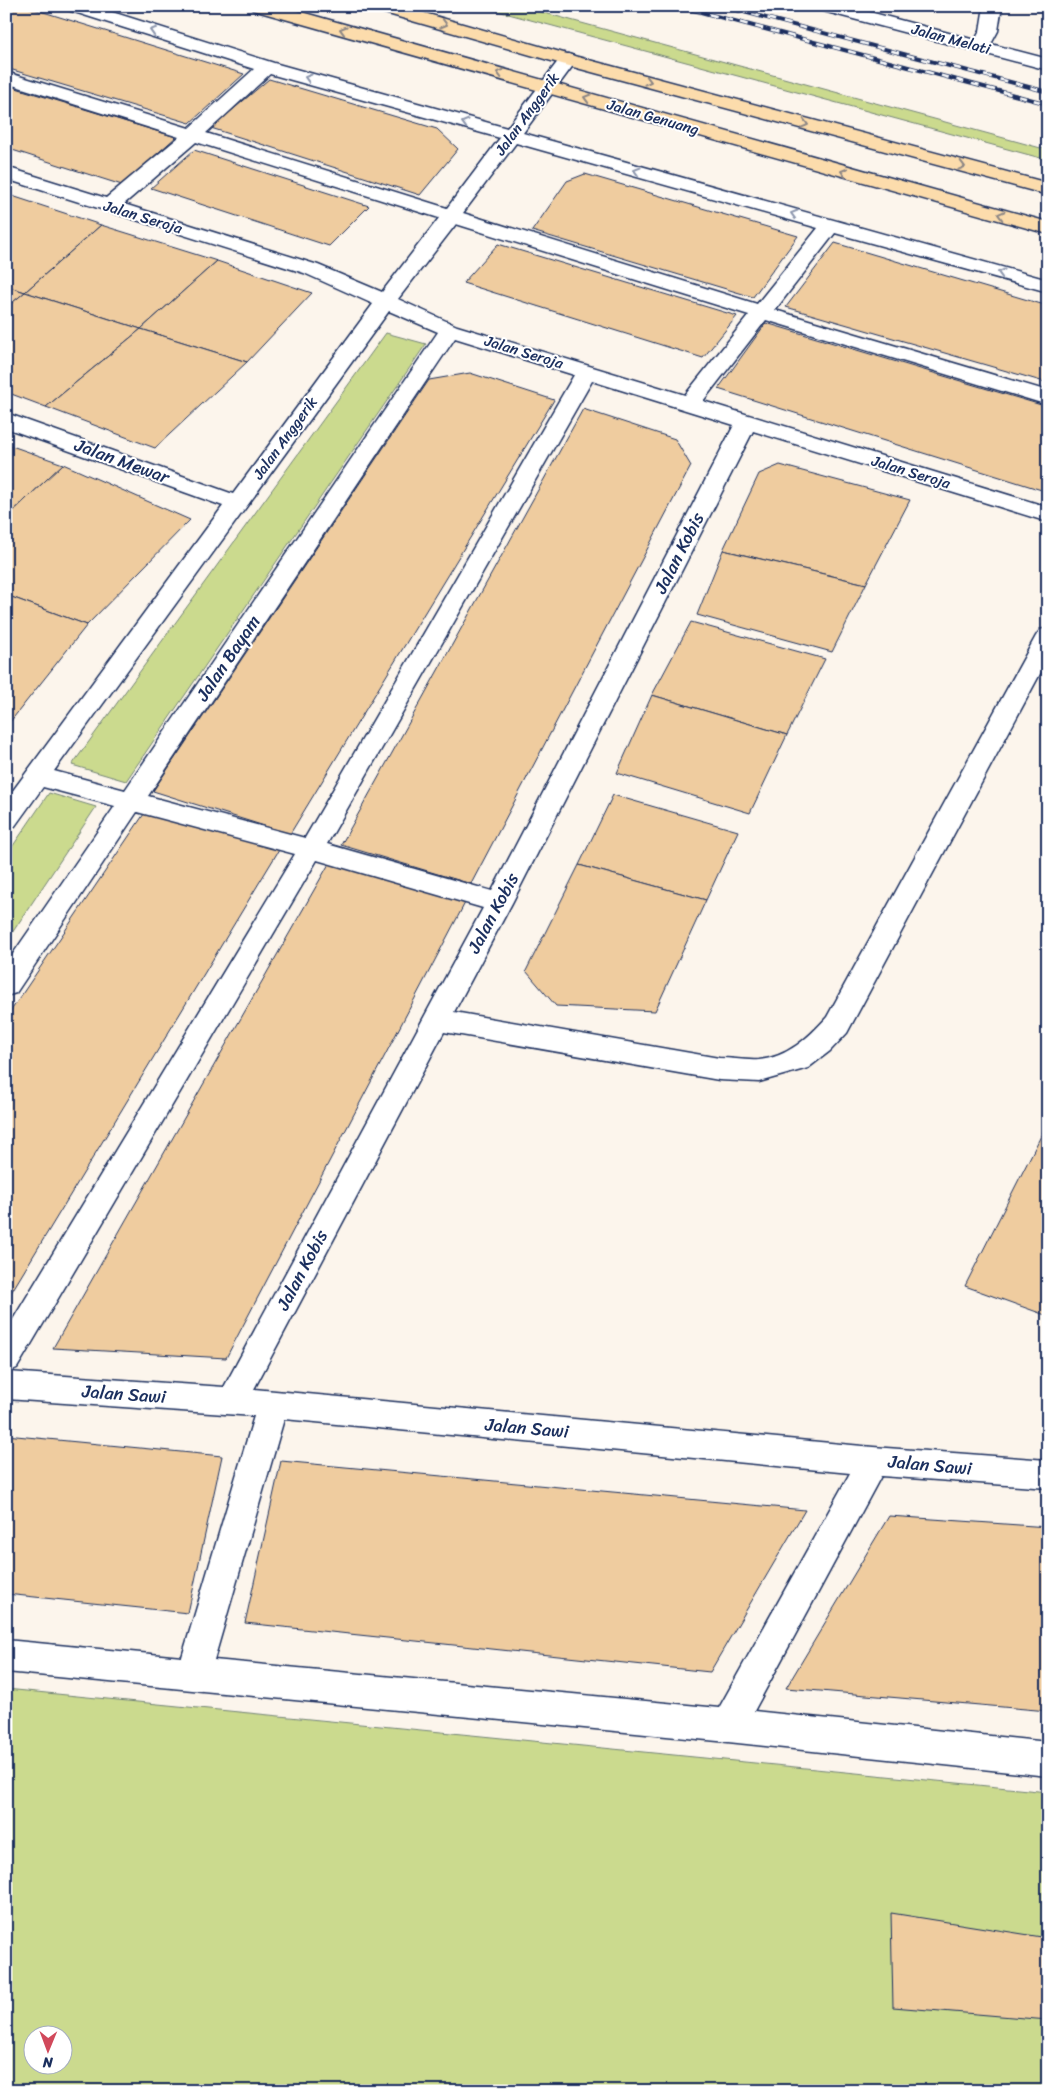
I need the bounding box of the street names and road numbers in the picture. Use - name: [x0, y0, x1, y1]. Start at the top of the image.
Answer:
- street label: Jalan Melati: [908, 16, 994, 62]
- street label: Jalan Anggerik: [487, 66, 567, 162]
- street label: Jalan Genuang: [603, 91, 702, 143]
- street label: Jalan Seroja: [99, 192, 186, 241]
- street label: Jalan Seroja: [480, 327, 567, 376]
- street label: Jalan Anggerik: [245, 390, 325, 486]
- street label: Jalan Mewar: [69, 429, 175, 494]
- street label: Jalan Seroja: [867, 447, 954, 496]
- street label: Jalan Kobis: [644, 506, 713, 600]
- street label: Jalan Bayam: [187, 608, 269, 709]
- street label: Jalan Kobis: [458, 866, 528, 960]
- street label: Jalan Kobis: [267, 1223, 337, 1317]
- street label: Jalan Sawi: [80, 1375, 168, 1413]
- street label: Jalan Sawi: [483, 1408, 571, 1448]
- street label: Jalan Sawi: [886, 1445, 974, 1485]

